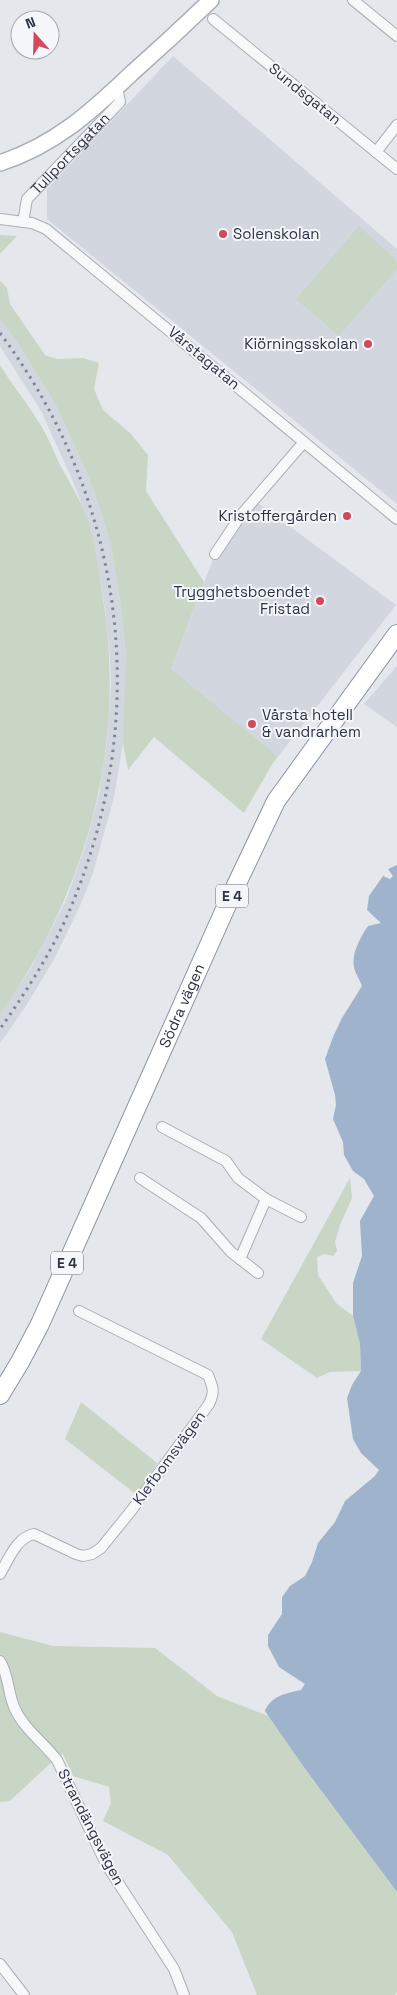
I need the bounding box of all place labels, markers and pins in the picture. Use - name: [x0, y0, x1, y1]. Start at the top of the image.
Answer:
- place label: Solenskolan: [233, 224, 320, 243]
- marker: Solenskolan: [217, 228, 229, 240]
- place label: Kiörningsskolan: [244, 334, 358, 353]
- marker: Kiörningsskolan: [362, 338, 374, 350]
- place label: Kristoffergården: [218, 506, 337, 525]
- marker: Kristoffergården: [341, 510, 353, 522]
- place label: Trygghetsboendet Fristad: [173, 582, 310, 618]
- marker: Trygghetsboendet Fristad: [314, 595, 326, 607]
- place label: Vårsta hotell & vandrarhem: [262, 705, 361, 741]
- marker: Vårsta hotell & vandrarhem: [246, 718, 258, 730]

